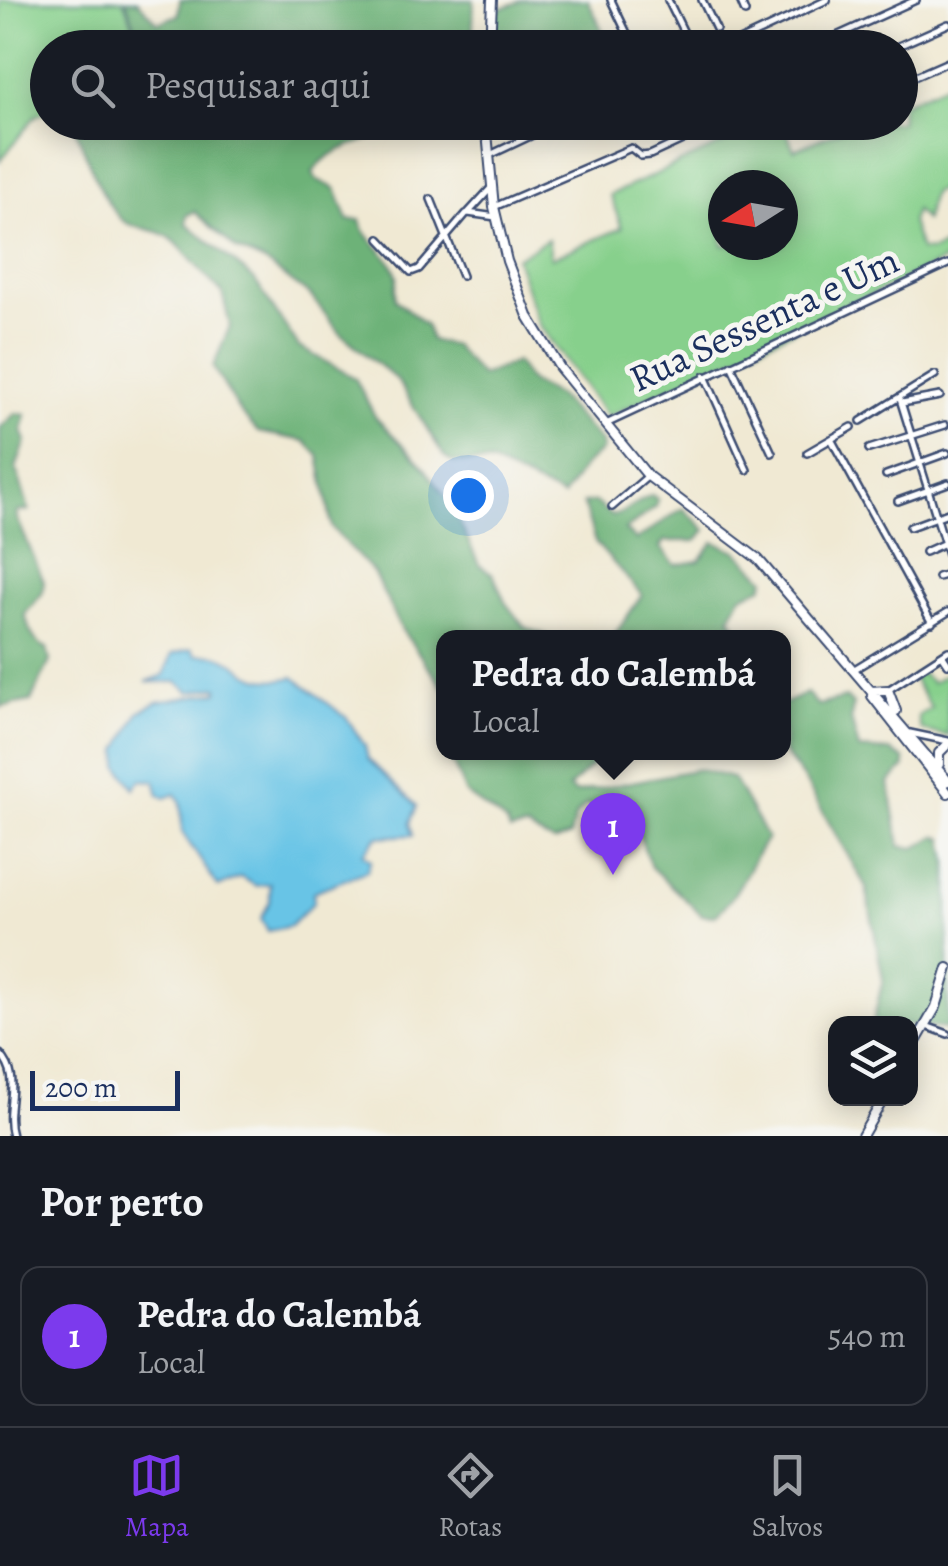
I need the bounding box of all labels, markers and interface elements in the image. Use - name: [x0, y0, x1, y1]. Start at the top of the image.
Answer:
- search box: [30, 30, 918, 140]
- icon: search: [65, 58, 120, 113]
- text: Pesquisar aqui: [145, 59, 371, 111]
- north arrow: [708, 170, 798, 260]
- street label: Rua Sessenta e Um: [621, 234, 907, 404]
- your location: [443, 470, 494, 521]
- popup: [436, 630, 791, 760]
- text: Pedra do Calembá: [471, 647, 756, 699]
- text: Local: [471, 699, 540, 743]
- pin: 1: [580, 792, 646, 875]
- map controls: [828, 1016, 918, 1106]
- button: layers: [828, 1016, 918, 1106]
- scale bar: [30, 1066, 180, 1110]
- text: 200 m: [45, 1069, 117, 1107]
- text: Por perto: [40, 1173, 204, 1230]
- text: Pedra do Calembá: [137, 1288, 421, 1340]
- text: 1: [69, 1314, 80, 1358]
- text: 540 m: [828, 1314, 906, 1358]
- text: Local: [137, 1340, 205, 1384]
- tab: Mapa: [125, 1448, 189, 1546]
- tab: Rotas: [439, 1448, 502, 1546]
- tab: Salvos: [752, 1448, 823, 1546]

